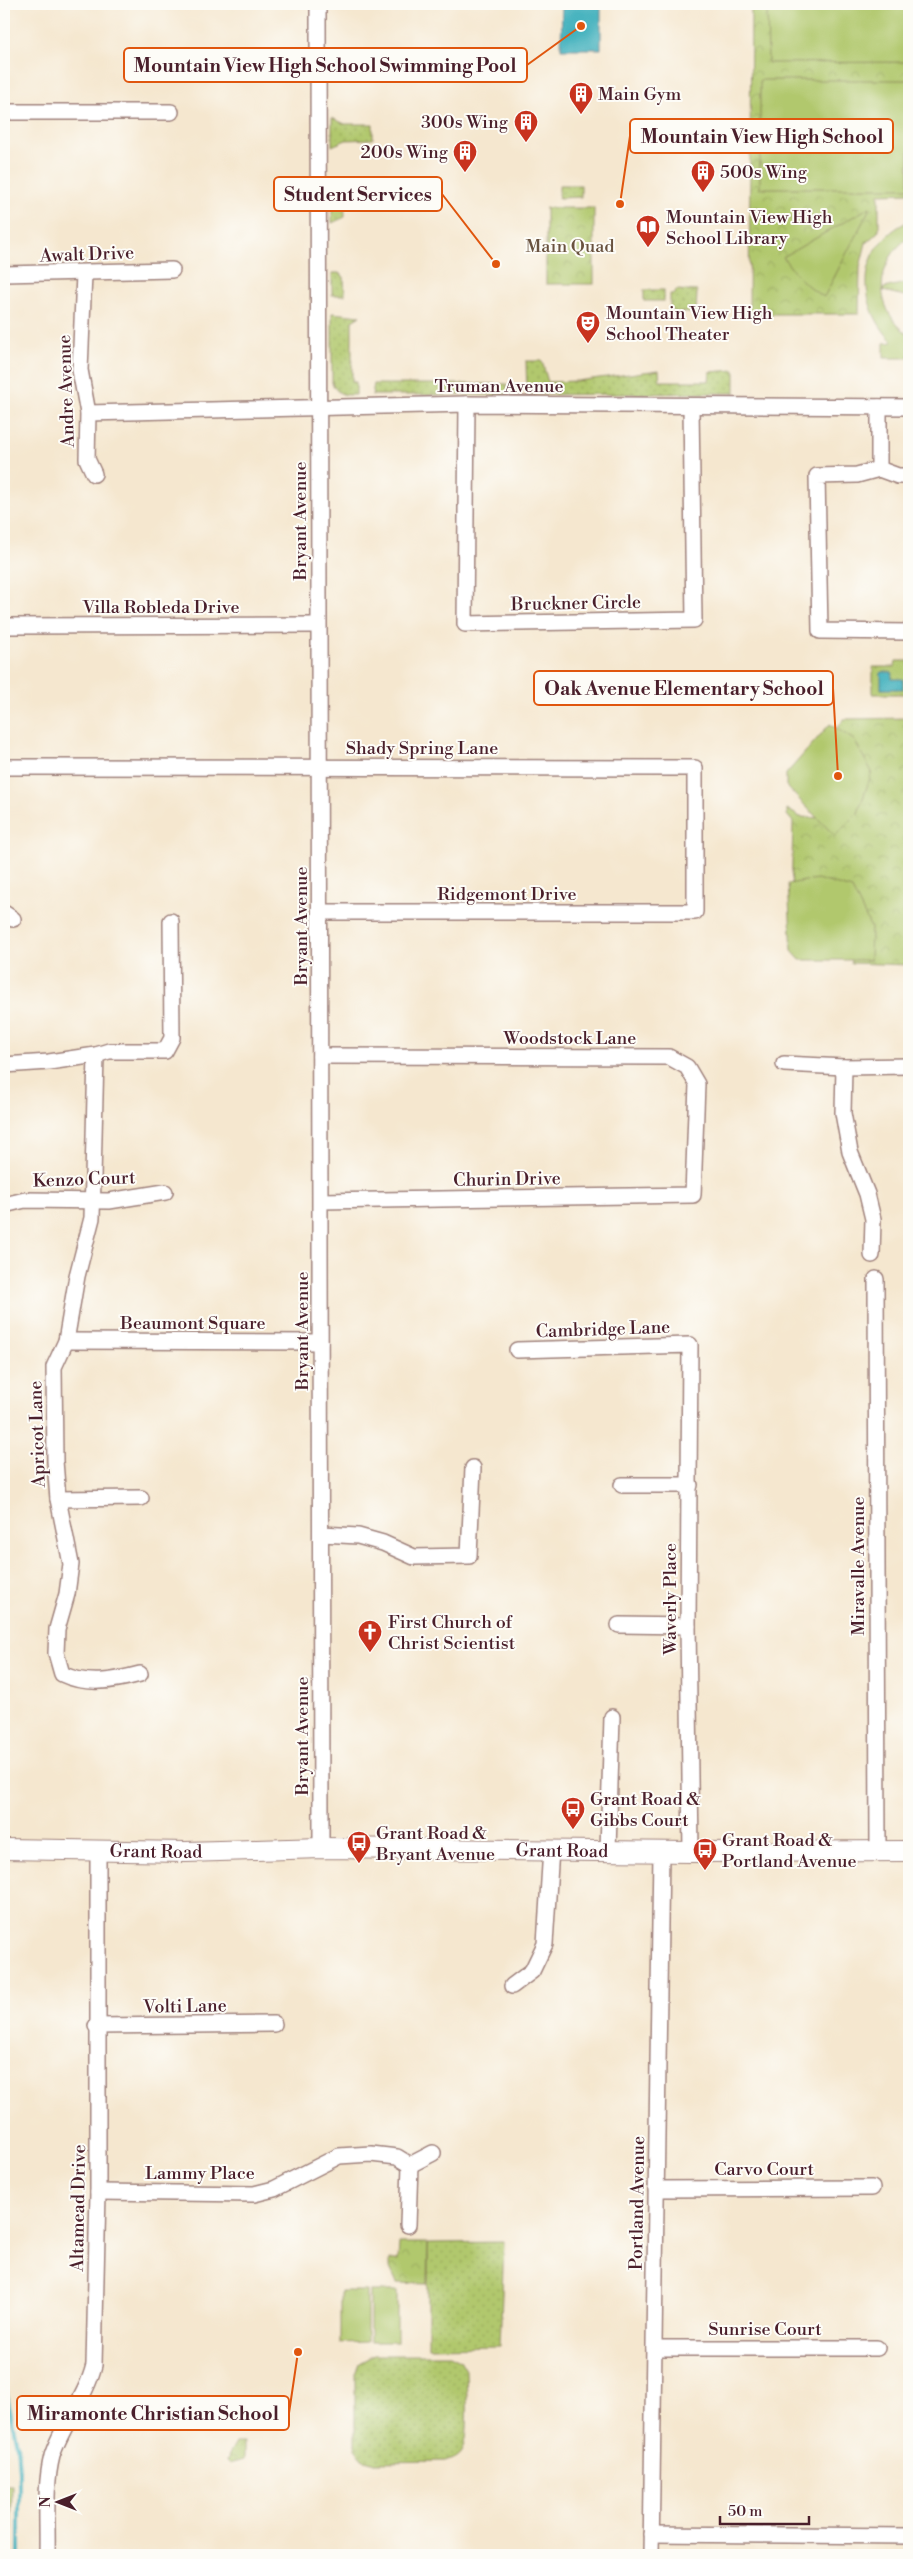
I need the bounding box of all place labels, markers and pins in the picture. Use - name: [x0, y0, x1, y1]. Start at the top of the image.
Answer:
- callout: Mountain View High School Swimming Pool: [124, 48, 527, 82]
- building icon: Main Gym: [568, 81, 594, 115]
- place label: Main Gym: [598, 83, 681, 106]
- building icon: 300s Wing: [513, 109, 539, 143]
- place label: 300s Wing: [421, 111, 509, 134]
- callout: Mountain View High School: [630, 119, 893, 153]
- building icon: 200s Wing: [452, 139, 478, 173]
- place label: 200s Wing: [361, 141, 449, 164]
- building icon: 500s Wing: [690, 159, 716, 193]
- place label: 500s Wing: [720, 161, 808, 184]
- callout: Student Services: [274, 177, 442, 211]
- place label: Mountain View High School Library: [666, 206, 833, 250]
- library icon: Mountain View High School Library: [635, 214, 661, 248]
- place label: Mountain View High School Theater: [606, 302, 773, 346]
- theatre icon: Mountain View High School Theater: [575, 310, 601, 344]
- callout: Oak Avenue Elementary School: [534, 671, 833, 705]
- place label: First Church of Christ Scientist: [388, 1611, 516, 1655]
- church icon: First Church of Christ Scientist: [357, 1619, 383, 1653]
- place label: Grant Road & Gibbs Court: [590, 1788, 701, 1832]
- bus stop icon: Grant Road & Gibbs Court: [560, 1796, 586, 1830]
- place label: Grant Road & Bryant Avenue: [375, 1822, 495, 1866]
- place label: Grant Road & Portland Avenue: [722, 1829, 857, 1873]
- bus stop icon: Grant Road & Bryant Avenue: [346, 1830, 372, 1864]
- bus stop icon: Grant Road & Portland Avenue: [692, 1837, 718, 1871]
- callout: Miramonte Christian School: [17, 2396, 289, 2430]

